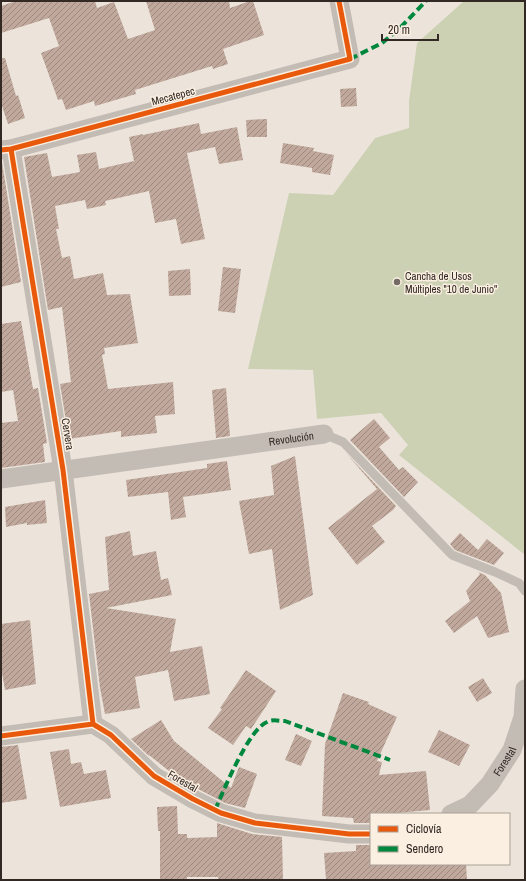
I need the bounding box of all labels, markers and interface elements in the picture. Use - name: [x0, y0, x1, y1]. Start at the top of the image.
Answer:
- scale bar: [382, 16, 438, 42]
- text: 20 m: [388, 22, 410, 38]
- street label: Mecatepec: [150, 83, 197, 108]
- place label: Cancha de Usos Múltiples "10 de Junio": [405, 269, 497, 296]
- marker: Cancha de Usos Múltiples "10 de Junio": [392, 277, 402, 287]
- street label: Cervera: [59, 417, 77, 451]
- street label: Revolución: [268, 429, 315, 449]
- street label: Forestal: [490, 745, 519, 779]
- street label: Forestal: [166, 767, 200, 795]
- legend: [370, 813, 510, 865]
- text: Ciclovía: [406, 821, 442, 837]
- text: Sendero: [406, 841, 443, 857]

